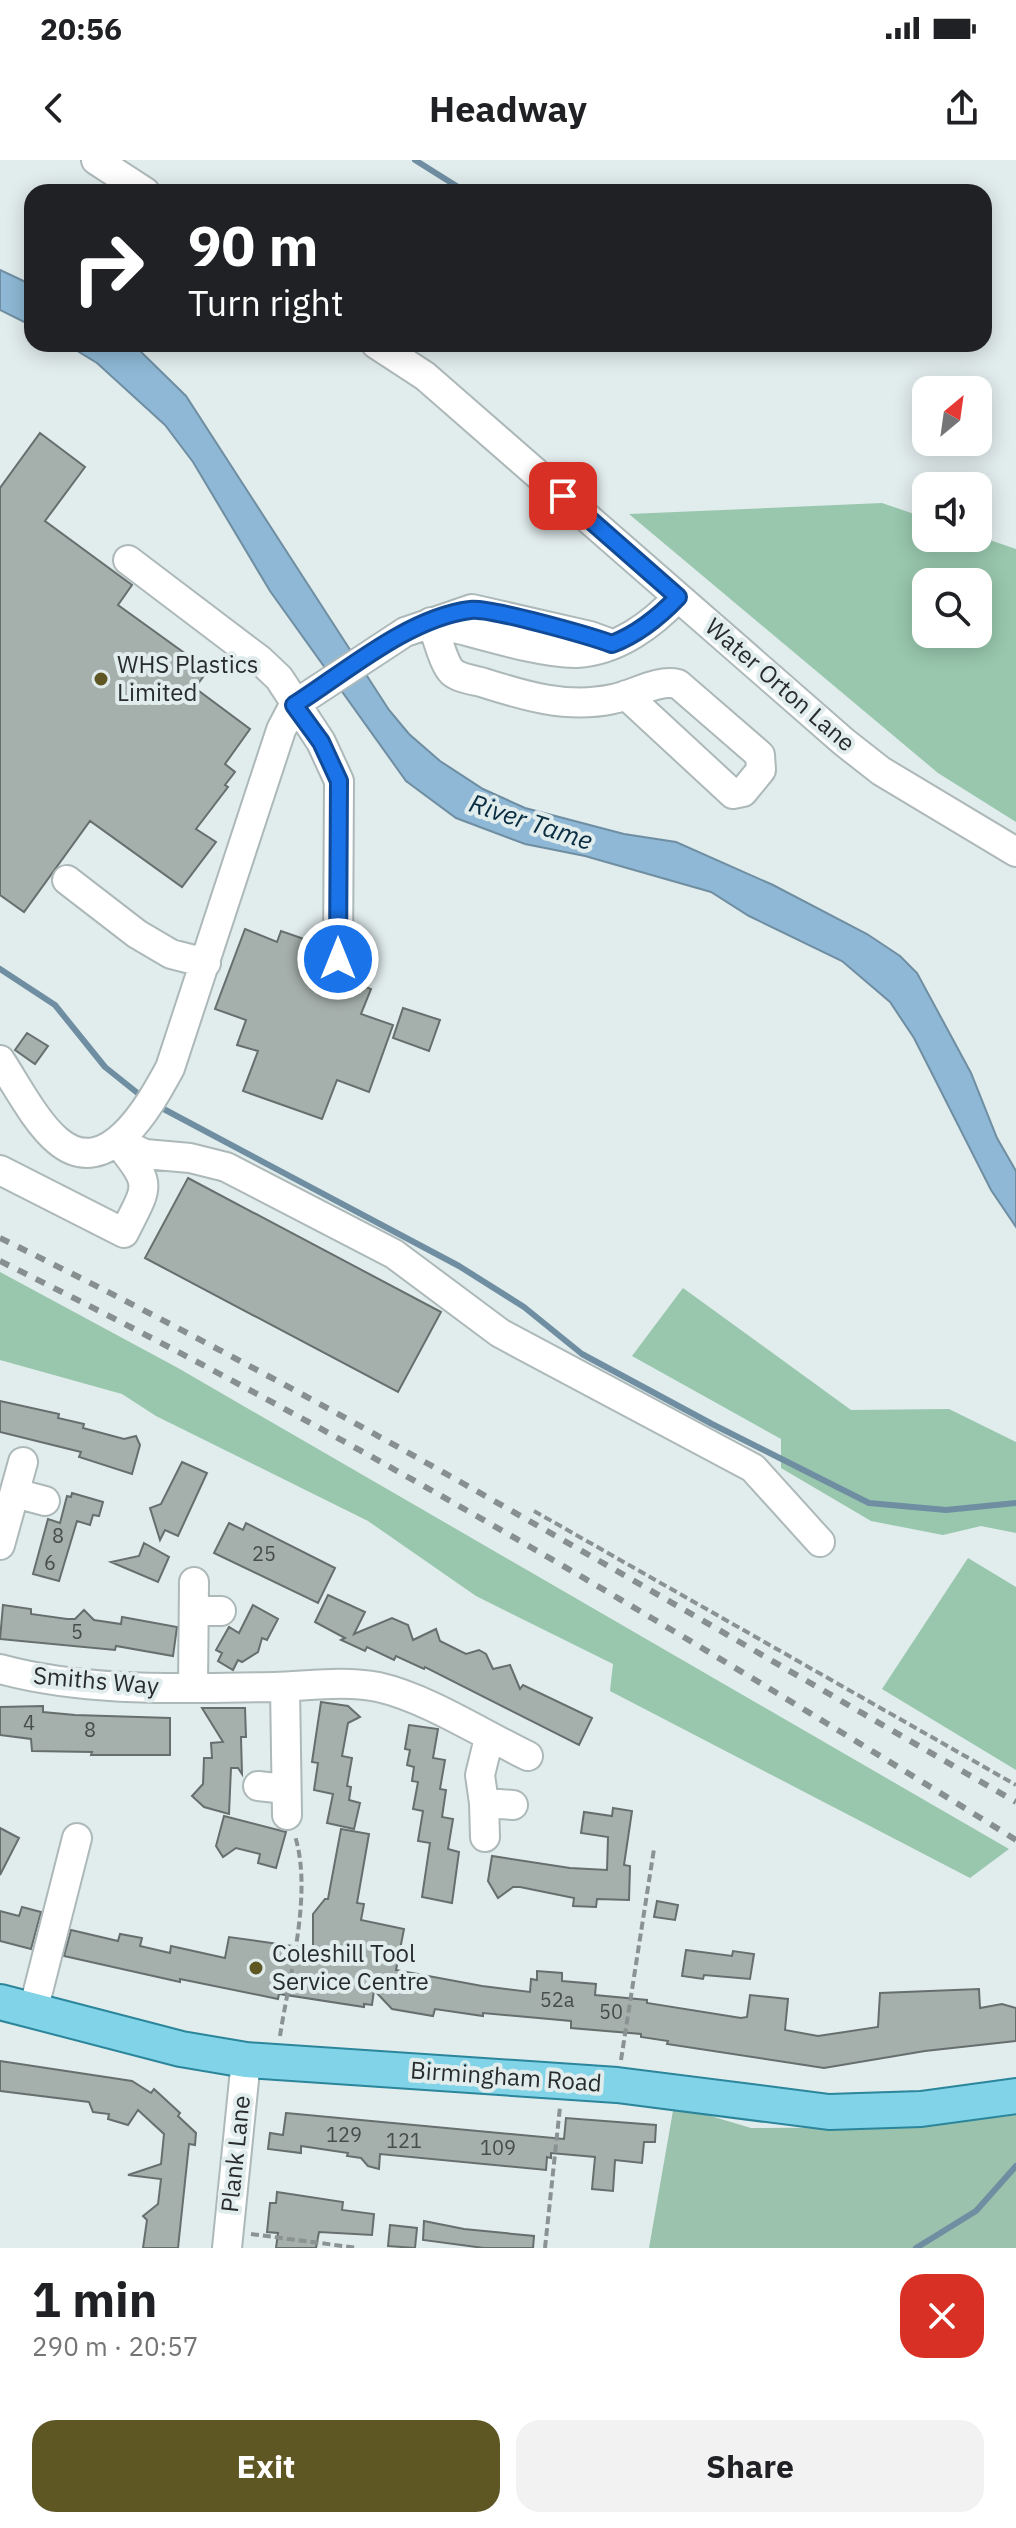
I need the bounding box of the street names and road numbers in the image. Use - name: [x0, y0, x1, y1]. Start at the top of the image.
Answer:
- street label: Water Orton Lane: [699, 610, 862, 758]
- street label: Smiths Way: [32, 1659, 160, 1701]
- street label: Birmingham Road: [409, 2053, 603, 2099]
- street label: Plank Lane: [213, 2094, 257, 2214]

